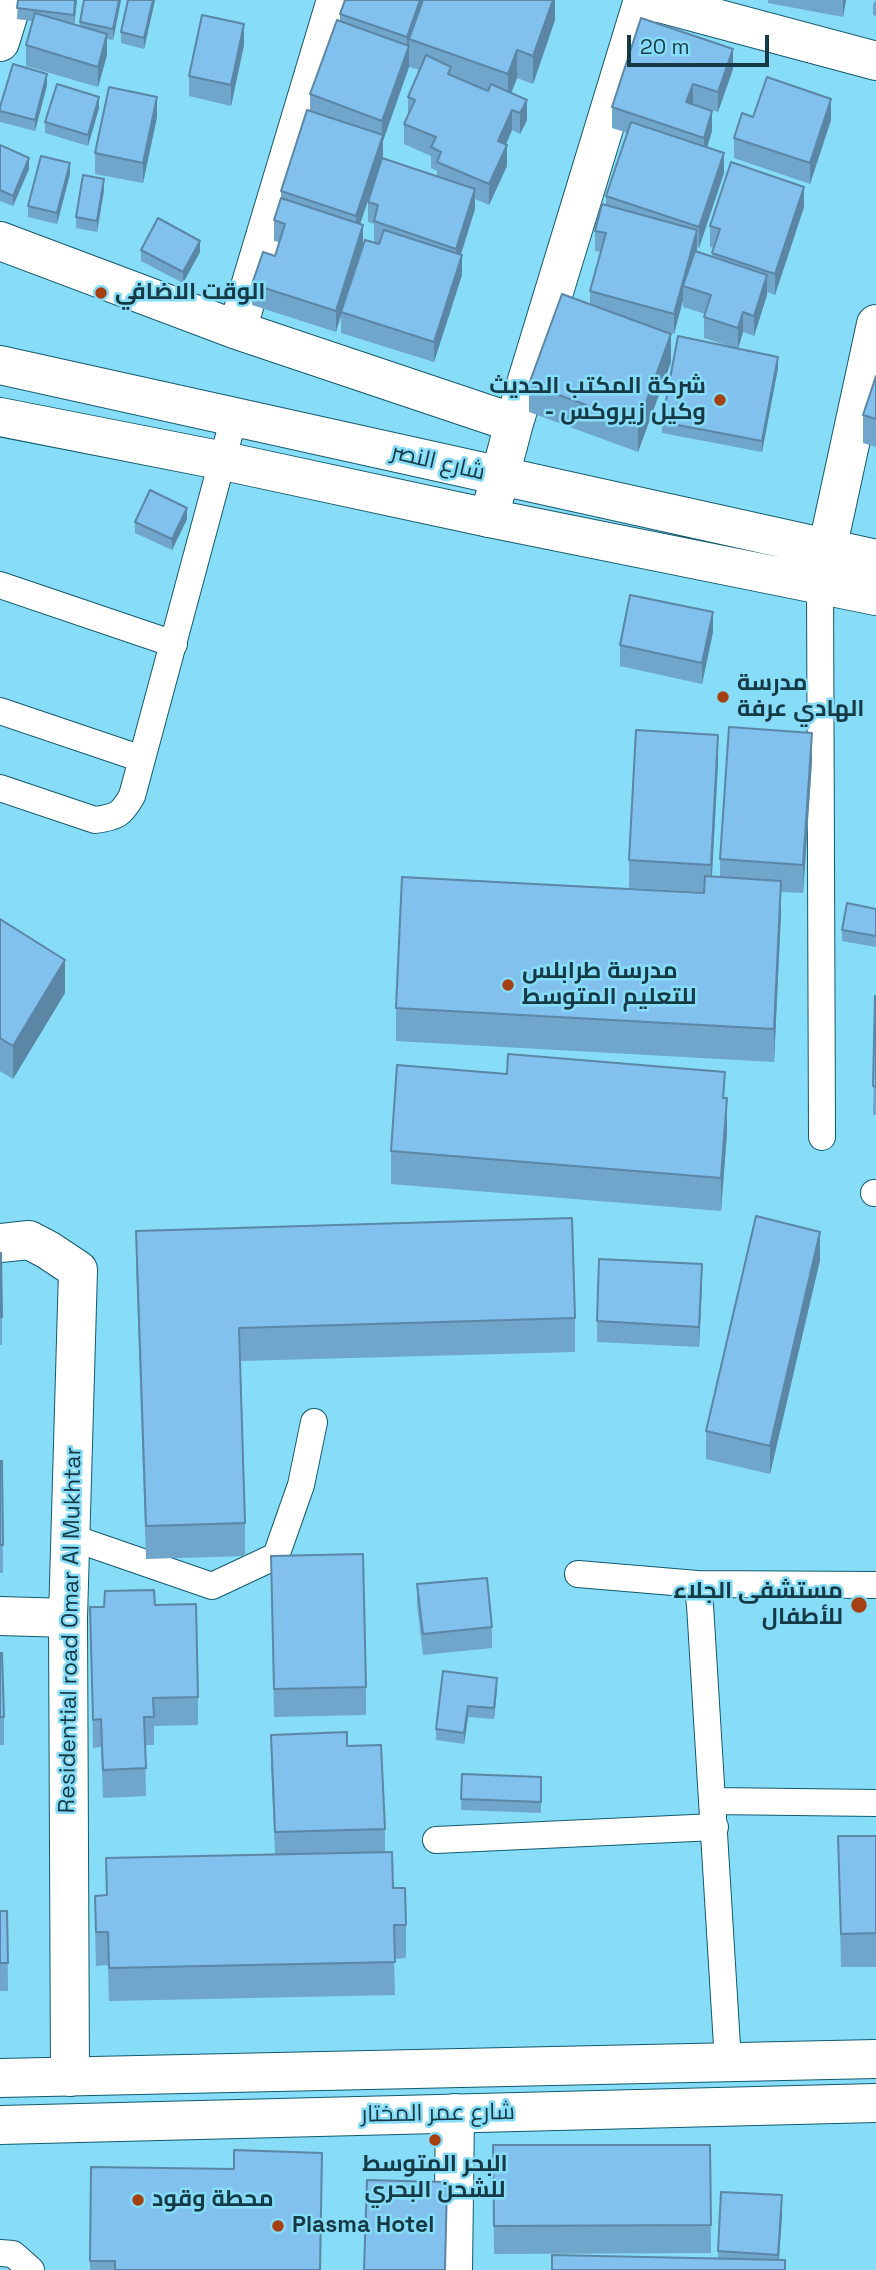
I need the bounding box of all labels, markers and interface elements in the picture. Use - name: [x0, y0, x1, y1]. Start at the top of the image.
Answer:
- scale bar: [631, 21, 773, 65]
- text: 20 m: [640, 33, 690, 60]
- place label: الوقت الاضافي: [115, 279, 266, 307]
- marker: الوقت الاضافي: [93, 285, 109, 301]
- place label: شركة المكتب الحديث - وكيل زيروكس: [489, 373, 706, 427]
- marker: شركة المكتب الحديث - وكيل زيروكس: [712, 392, 728, 408]
- street label: شارع النصر: [388, 439, 488, 487]
- place label: مدرسة الهادي عرفة: [737, 670, 864, 724]
- marker: مدرسة الهادي عرفة: [715, 689, 731, 705]
- place label: مدرسة طرابلس للتعليم المتوسط: [522, 958, 697, 1012]
- marker: مدرسة طرابلس للتعليم المتوسط: [500, 977, 516, 993]
- street label: Residential road Omar Al Mukhtar: [54, 1446, 88, 1814]
- place label: مستشفى الجلاء للأطفال: [673, 1578, 843, 1632]
- marker: مستشفى الجلاء للأطفال: [849, 1595, 869, 1615]
- street label: شارع عمر المختار: [361, 2099, 515, 2129]
- marker: البحر المتوسط للشحن البحري: [427, 2132, 443, 2148]
- place label: البحر المتوسط للشحن البحري: [362, 2151, 508, 2205]
- place label: محطة وقود: [152, 2186, 274, 2214]
- marker: محطة وقود: [130, 2192, 146, 2208]
- place label: Plasma Hotel: [292, 2212, 434, 2240]
- marker: Plasma Hotel: [270, 2218, 286, 2234]

